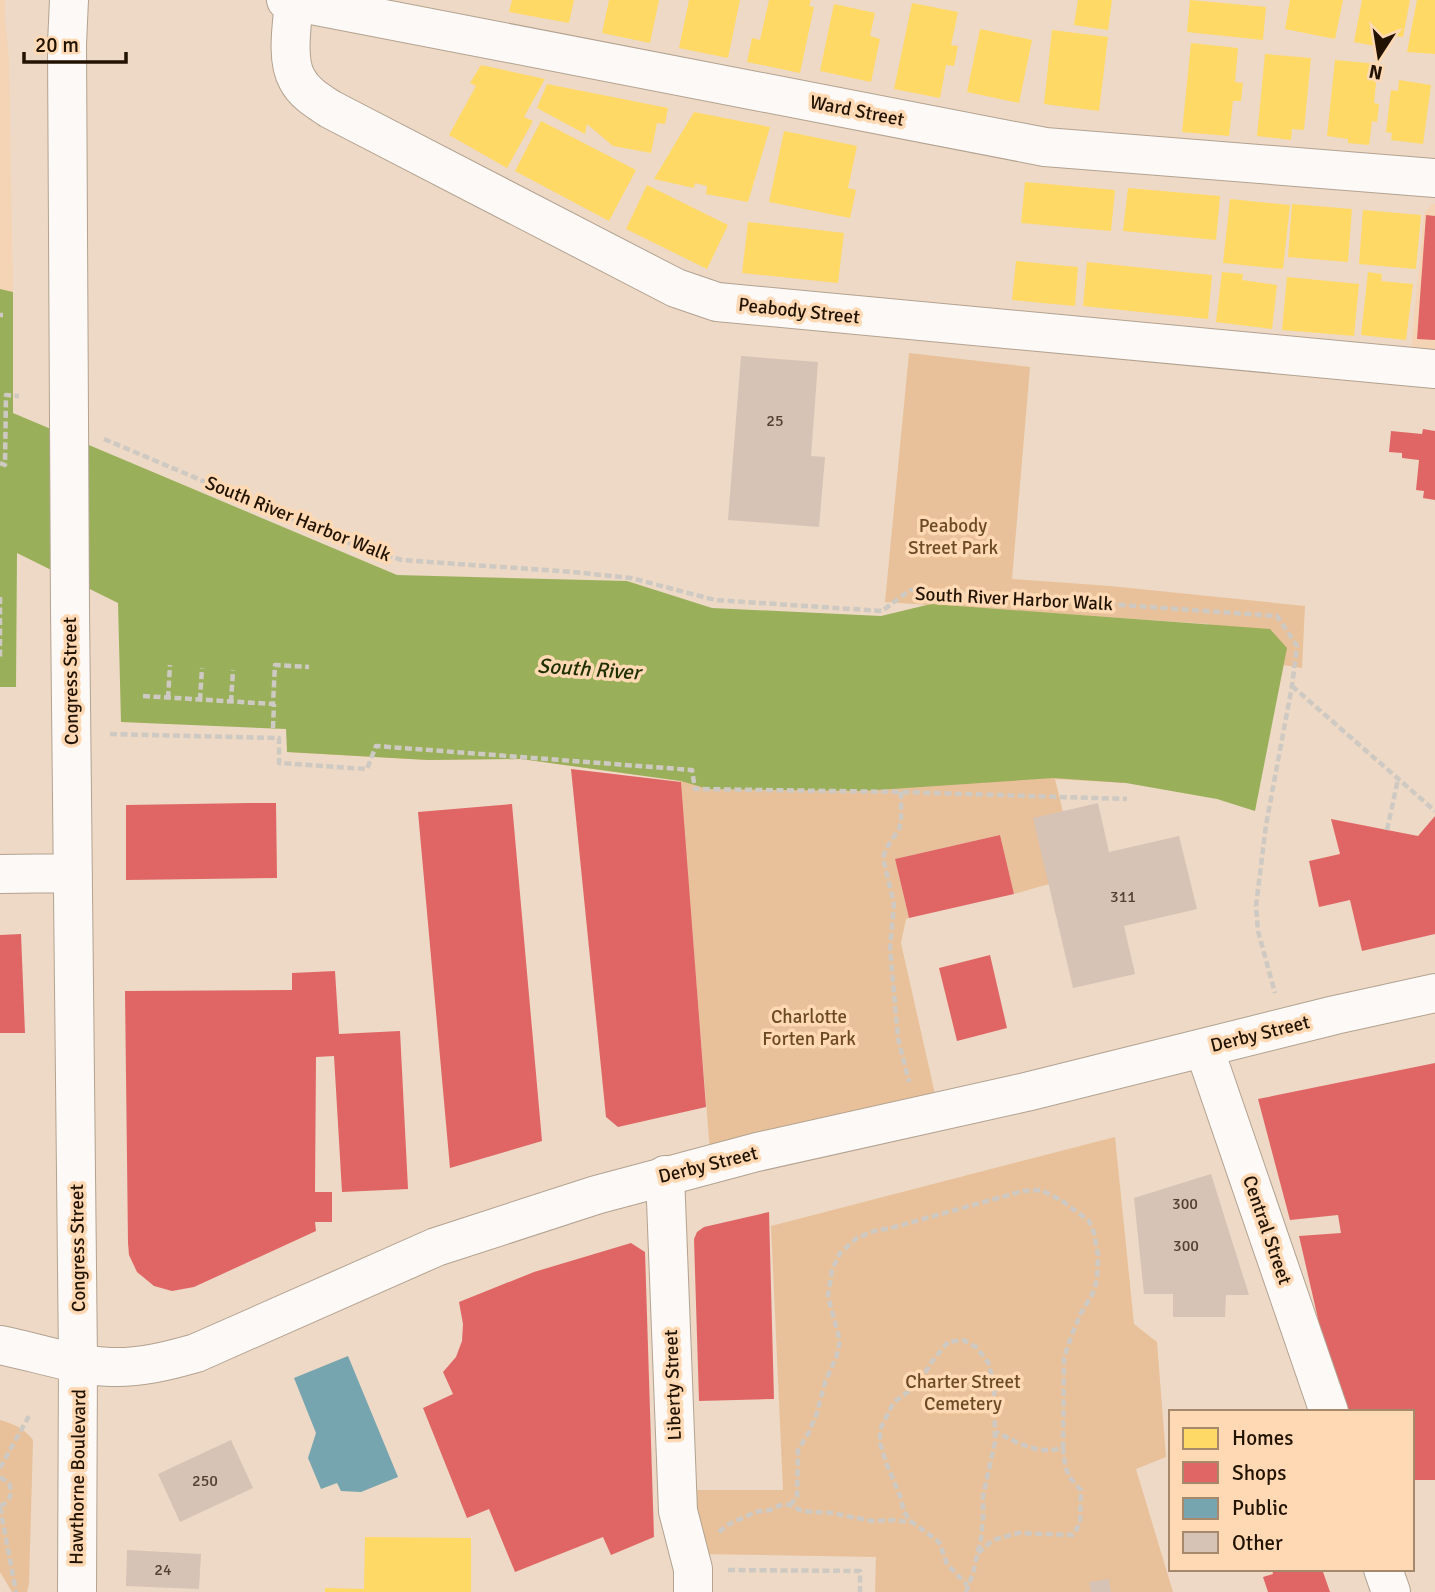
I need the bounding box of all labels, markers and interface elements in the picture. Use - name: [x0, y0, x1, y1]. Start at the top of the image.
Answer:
- scale bar: [24, 21, 126, 65]
- north arrow: [1344, 21, 1414, 91]
- text: 20 m: [35, 32, 79, 58]
- text: N: [1367, 59, 1385, 85]
- street label: Ward Street: [808, 90, 907, 132]
- street label: Peabody Street: [737, 293, 861, 329]
- house number: 25: [766, 411, 784, 431]
- street label: South River Harbor Walk: [202, 471, 395, 567]
- park label: Peabody Street Park: [908, 514, 999, 560]
- street label: South River Harbor Walk: [914, 582, 1114, 616]
- street label: Congress Street: [58, 616, 84, 745]
- water label: South River: [537, 652, 645, 686]
- house number: 311: [1110, 887, 1136, 907]
- park label: Charlotte Forten Park: [762, 1005, 856, 1051]
- street label: Derby Street: [1208, 1010, 1312, 1058]
- street label: Derby Street: [656, 1141, 760, 1189]
- street label: Central Street: [1237, 1172, 1297, 1288]
- street label: Congress Street: [65, 1183, 91, 1312]
- house number: 300: [1172, 1194, 1198, 1214]
- house number: 300: [1173, 1236, 1199, 1256]
- street label: Liberty Street: [659, 1329, 687, 1441]
- park label: Charter Street Cemetery: [905, 1370, 1021, 1416]
- street label: Hawthorne Boulevard: [64, 1389, 92, 1565]
- legend: [1169, 1410, 1414, 1571]
- text: Homes: [1232, 1425, 1294, 1451]
- text: Shops: [1232, 1460, 1286, 1486]
- house number: 250: [192, 1471, 218, 1491]
- text: Public: [1232, 1495, 1288, 1521]
- text: Other: [1232, 1530, 1283, 1556]
- house number: 24: [154, 1560, 172, 1580]

